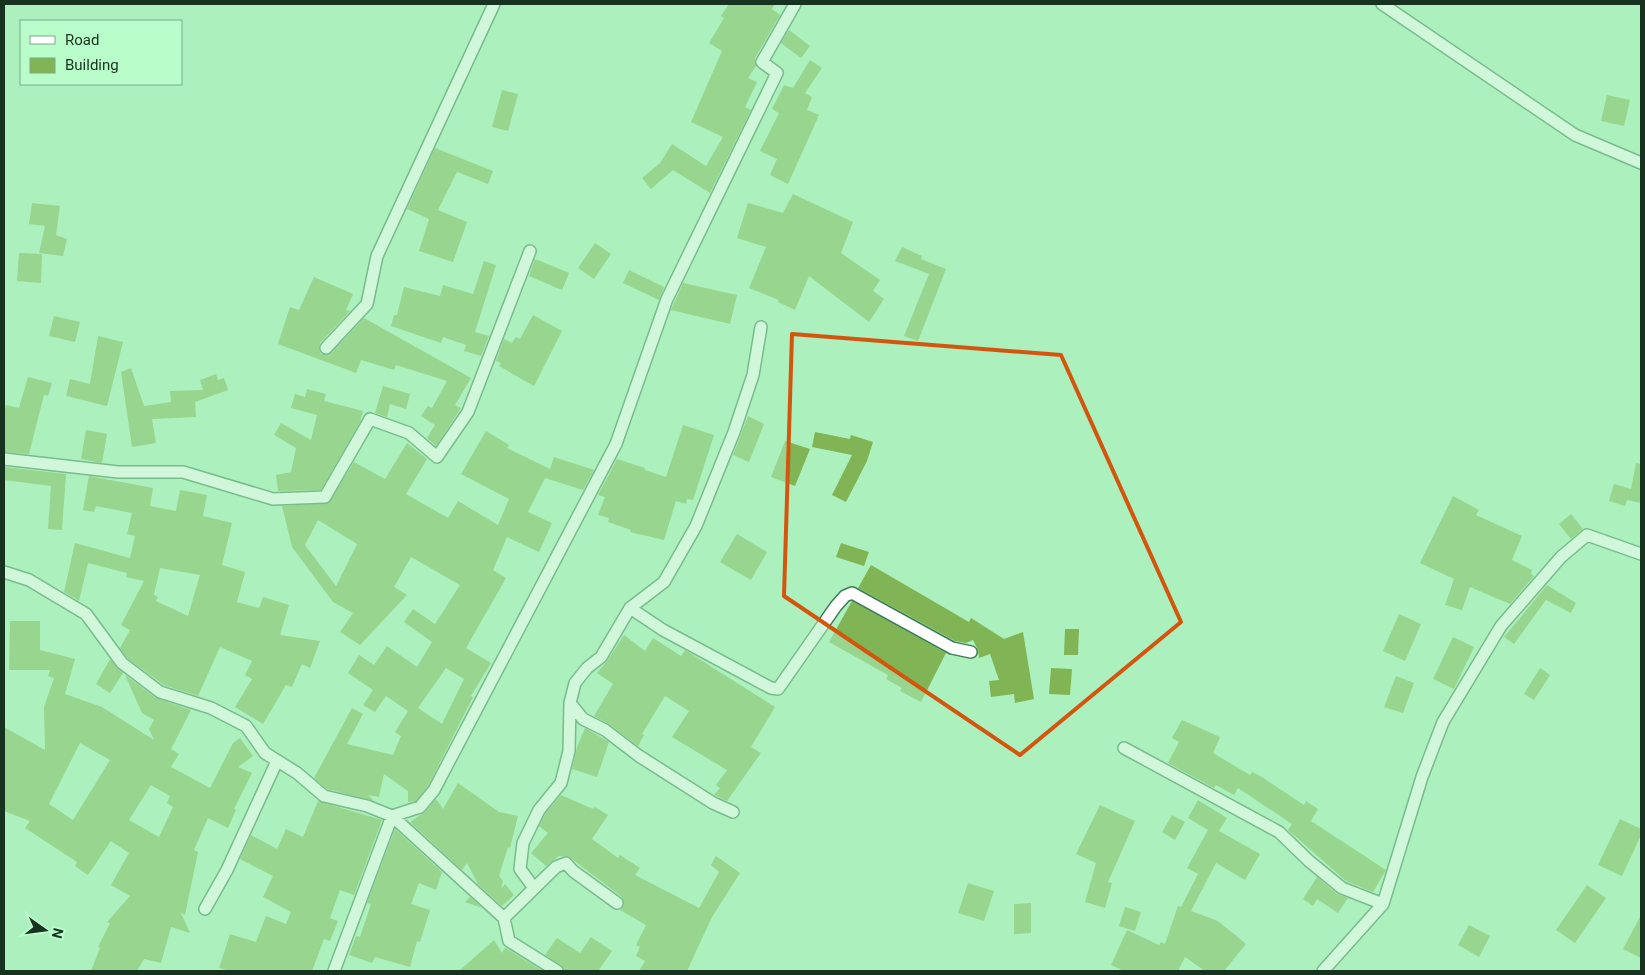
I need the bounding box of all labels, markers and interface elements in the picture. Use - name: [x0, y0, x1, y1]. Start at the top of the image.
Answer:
- legend: [20, 20, 182, 85]
- text: Road: [65, 31, 99, 49]
- text: Building: [65, 56, 119, 74]
- north arrow: [20, 905, 70, 955]
- text: N: [49, 926, 67, 940]

